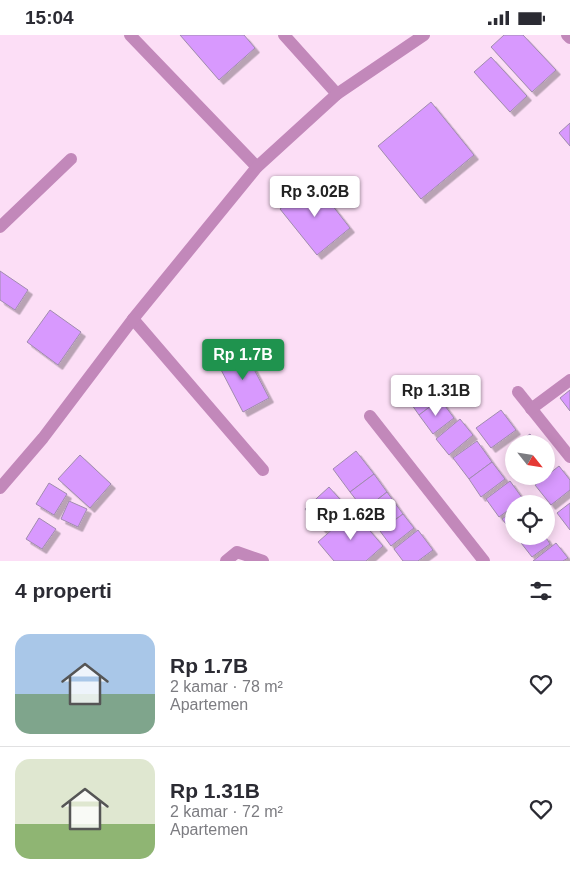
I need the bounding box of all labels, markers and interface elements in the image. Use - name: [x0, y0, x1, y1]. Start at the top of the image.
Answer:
- text: 15:04: [25, 7, 74, 28]
- pin: Rp 3.02B: [263, 175, 367, 218]
- text: Rp 3.02B: [281, 183, 349, 200]
- pin: Rp 1.7B: [197, 339, 289, 381]
- text: Rp 1.7B: [213, 346, 273, 363]
- pin: Rp 1.31B: [384, 375, 488, 417]
- text: Rp 1.31B: [402, 382, 470, 399]
- north arrow: [505, 435, 555, 485]
- map controls: [505, 435, 555, 545]
- button: locate: [505, 495, 555, 545]
- pin: Rp 1.62B: [299, 499, 403, 541]
- text: Rp 1.62B: [317, 506, 385, 523]
- icon: filters: [527, 577, 555, 605]
- text: 4 properti: [15, 579, 112, 602]
- icon: home: [55, 654, 115, 714]
- text: Rp 1.7B: [170, 654, 248, 677]
- icon: heart: [527, 670, 555, 698]
- text: 2 kamar · 78 m²: [170, 678, 283, 695]
- text: Apartemen: [170, 696, 248, 713]
- icon: home: [55, 779, 115, 839]
- text: Rp 1.31B: [170, 779, 260, 802]
- icon: heart: [527, 795, 555, 823]
- text: 2 kamar · 72 m²: [170, 803, 283, 820]
- text: Apartemen: [170, 821, 248, 838]

